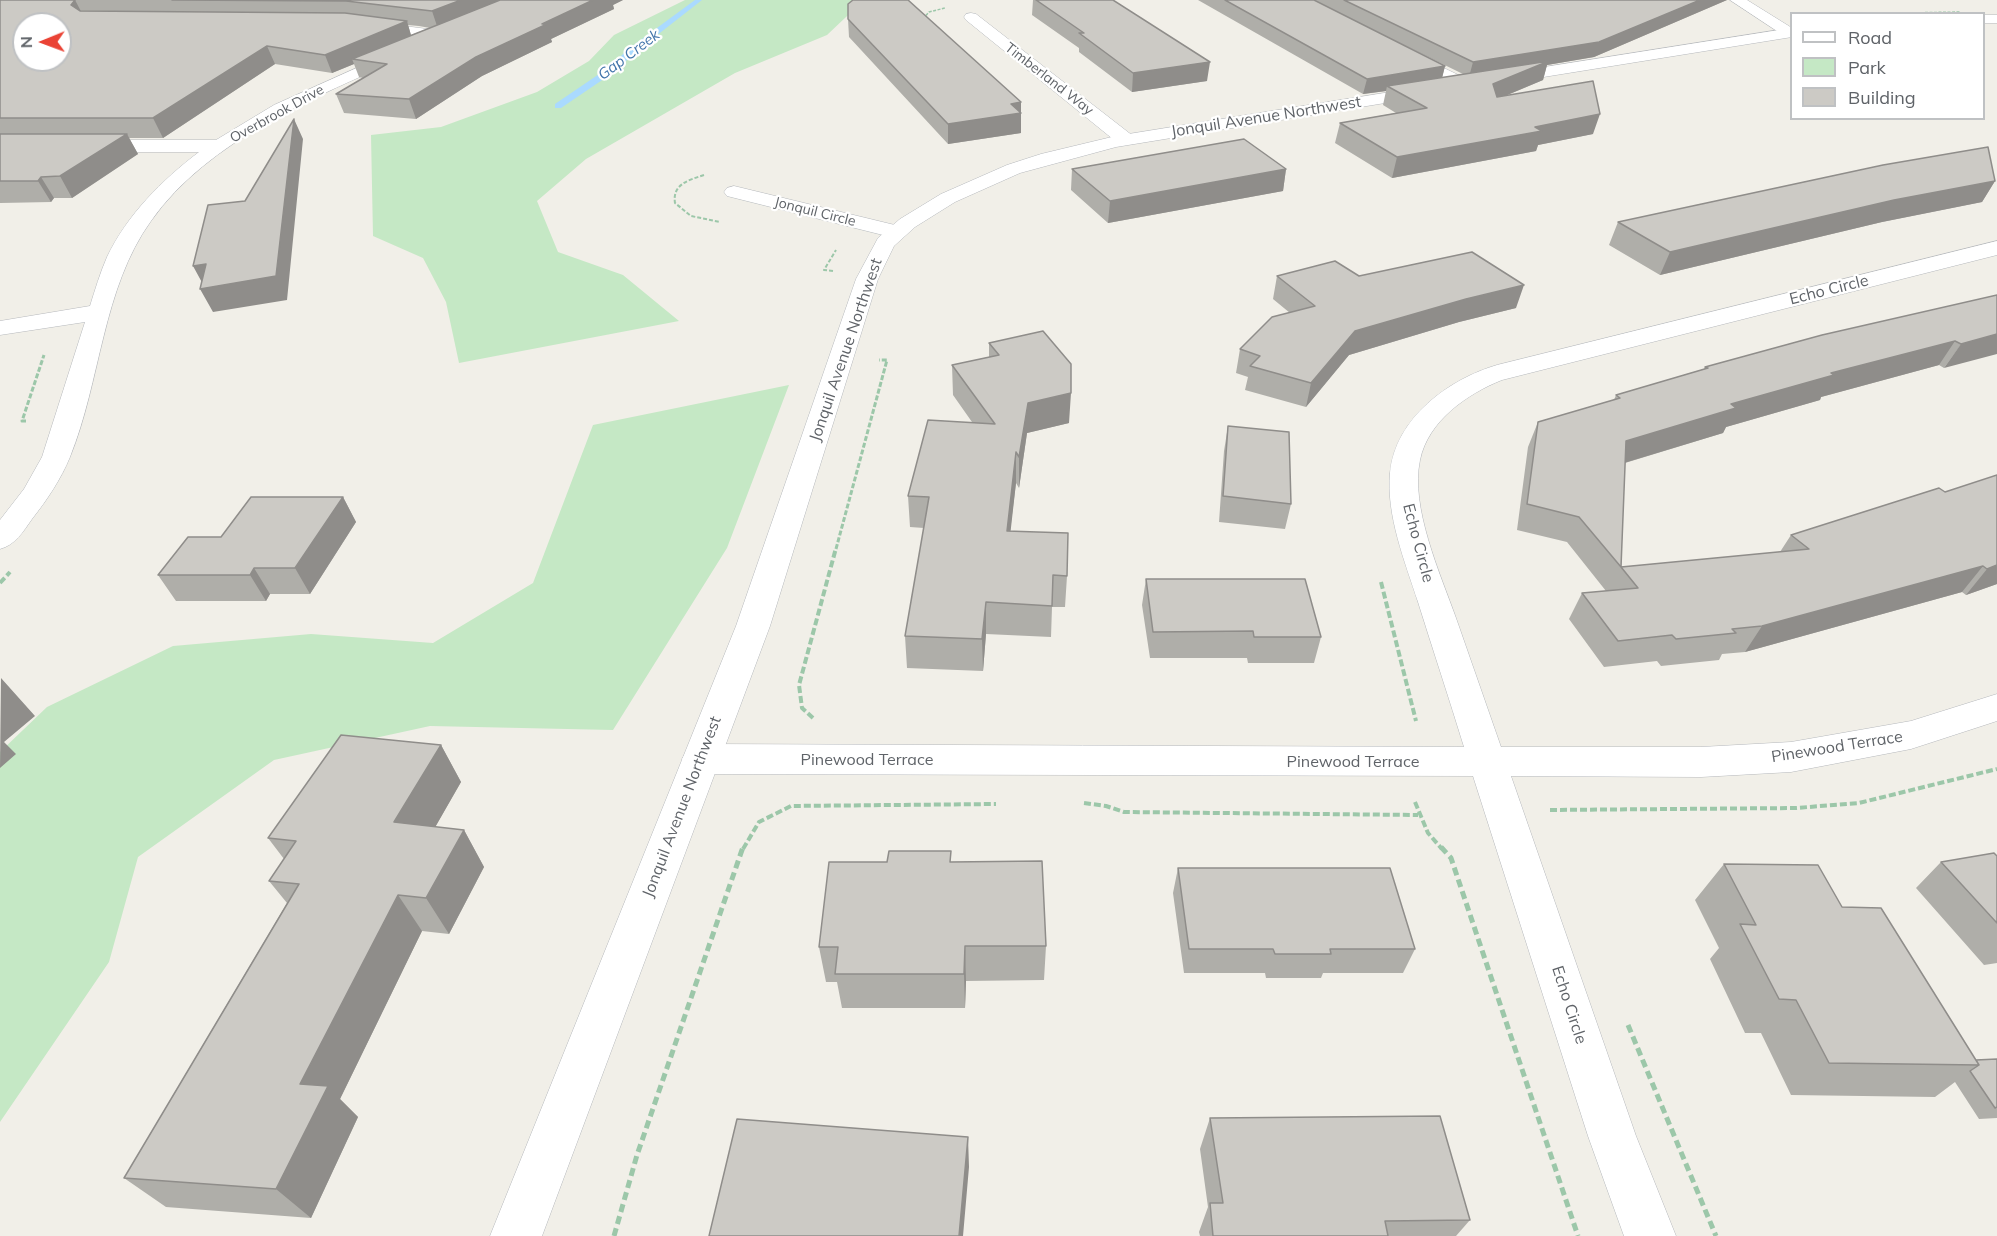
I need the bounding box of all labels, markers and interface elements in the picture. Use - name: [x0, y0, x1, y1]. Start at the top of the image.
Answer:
- north arrow: [12, 12, 72, 72]
- legend: [1790, 12, 1985, 120]
- water label: Gap Creek: [595, 26, 663, 84]
- text: Road: [1848, 26, 1892, 49]
- text: N: [16, 36, 36, 48]
- street label: Timberland Way: [1001, 39, 1097, 119]
- text: Park: [1848, 56, 1886, 79]
- street label: Overbrook Drive: [227, 81, 327, 147]
- text: Building: [1848, 86, 1916, 109]
- street label: Jonquil Avenue Northwest: [1169, 92, 1363, 142]
- street label: Jonquil Circle: [773, 194, 857, 230]
- street label: Jonquil Avenue Northwest: [806, 256, 886, 444]
- street label: Echo Circle: [1787, 271, 1871, 309]
- street label: Echo Circle: [1398, 501, 1438, 585]
- street label: Jonquil Avenue Northwest: [639, 714, 725, 900]
- street label: Pinewood Terrace: [1770, 727, 1904, 767]
- street label: Pinewood Terrace: [801, 750, 933, 770]
- street label: Pinewood Terrace: [1287, 752, 1419, 772]
- street label: Echo Circle: [1547, 964, 1591, 1046]

